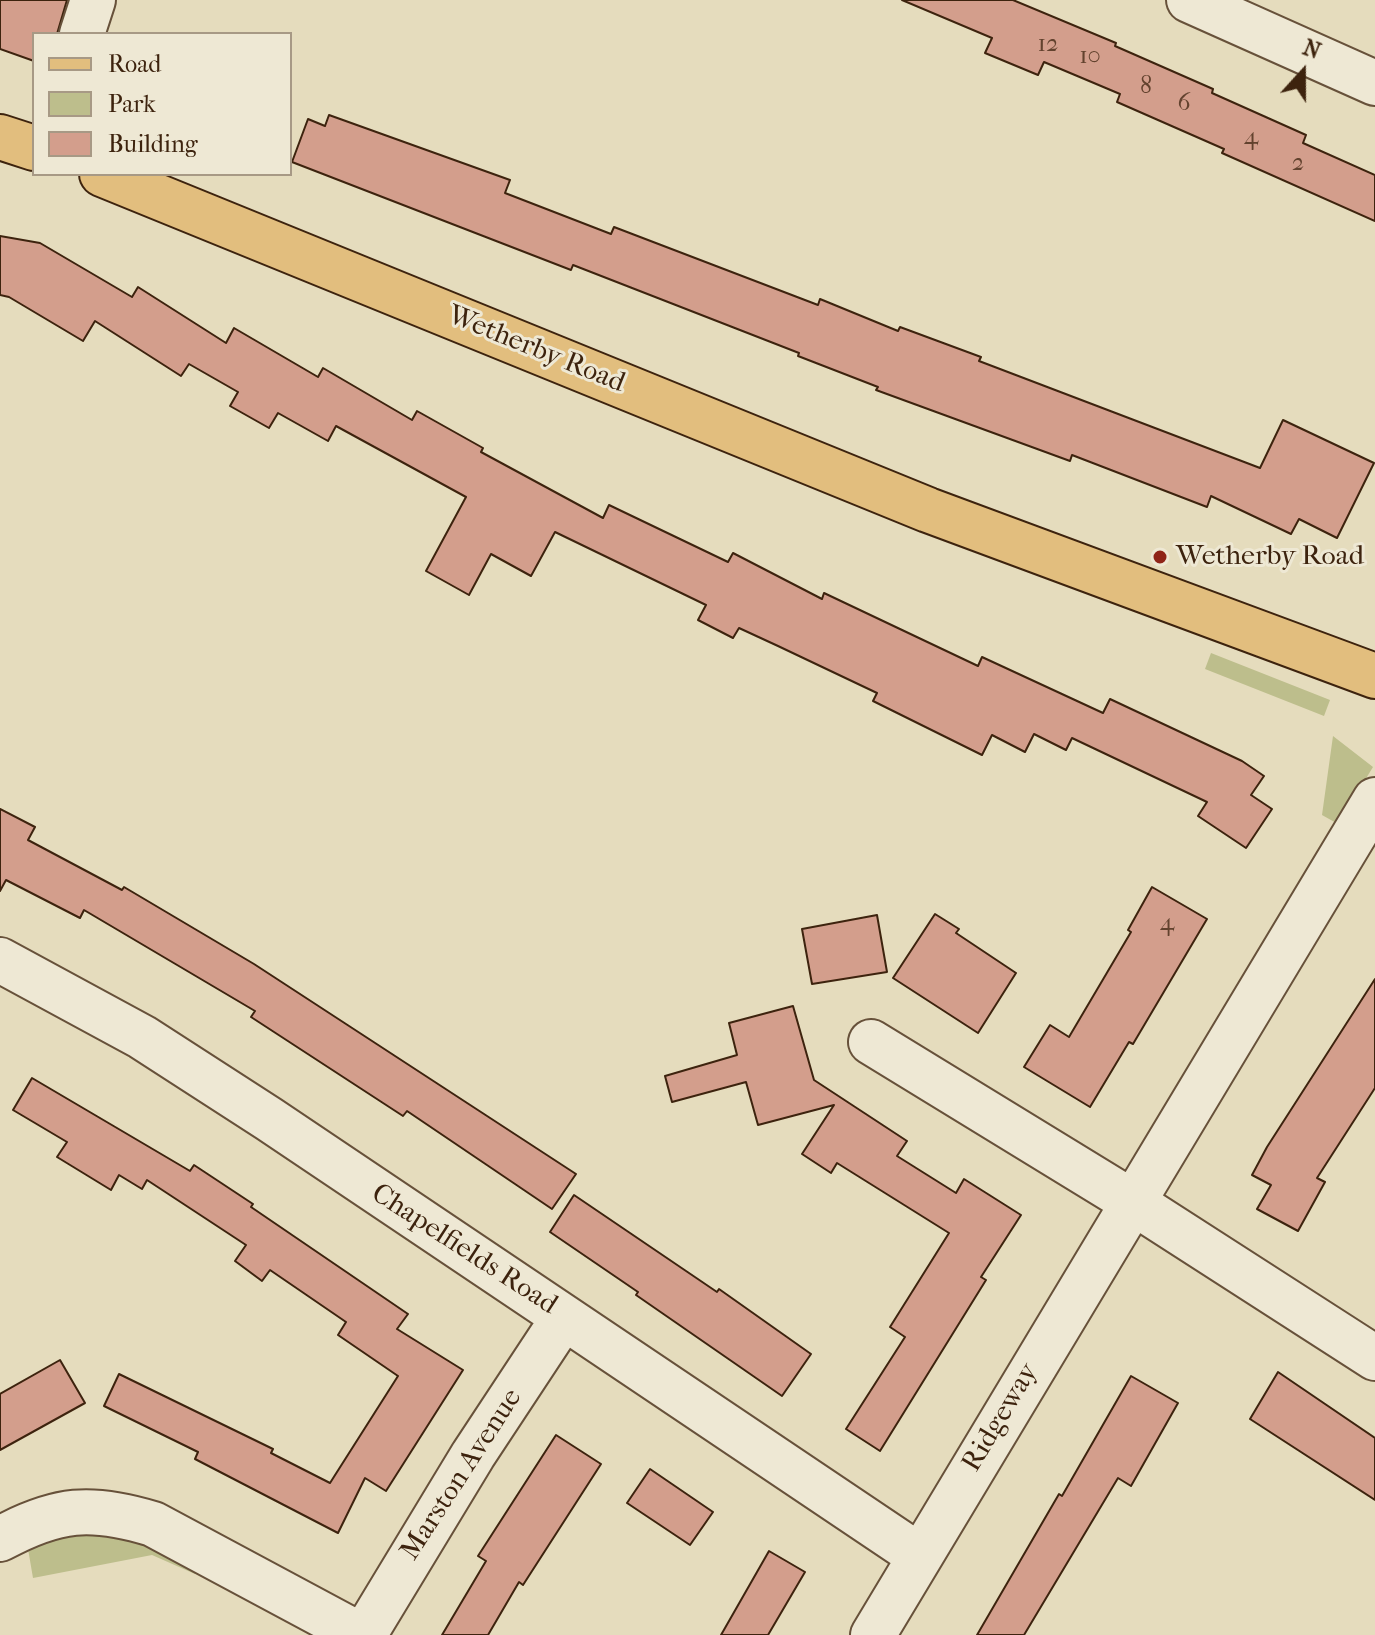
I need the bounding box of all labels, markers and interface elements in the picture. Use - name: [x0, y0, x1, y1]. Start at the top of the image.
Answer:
- house number: 12: [1038, 31, 1058, 59]
- legend: [32, 32, 292, 176]
- north arrow: [1263, 32, 1343, 112]
- text: N: [1299, 34, 1324, 65]
- house number: 10: [1079, 43, 1101, 71]
- text: Road: [108, 50, 161, 78]
- house number: 8: [1140, 73, 1152, 101]
- text: Park: [108, 90, 156, 118]
- house number: 6: [1178, 90, 1190, 118]
- house number: 4: [1244, 124, 1258, 152]
- text: Building: [108, 130, 198, 158]
- house number: 2: [1292, 150, 1304, 178]
- street label: Wetherby Road: [443, 299, 629, 401]
- place label: Wetherby Road: [1176, 540, 1364, 574]
- marker: Wetherby Road: [1151, 548, 1169, 566]
- house number: 4: [1160, 910, 1174, 938]
- street label: Chapelfields Road: [365, 1177, 563, 1323]
- street label: Ridgeway: [956, 1358, 1046, 1478]
- street label: Marston Avenue: [394, 1383, 530, 1567]

